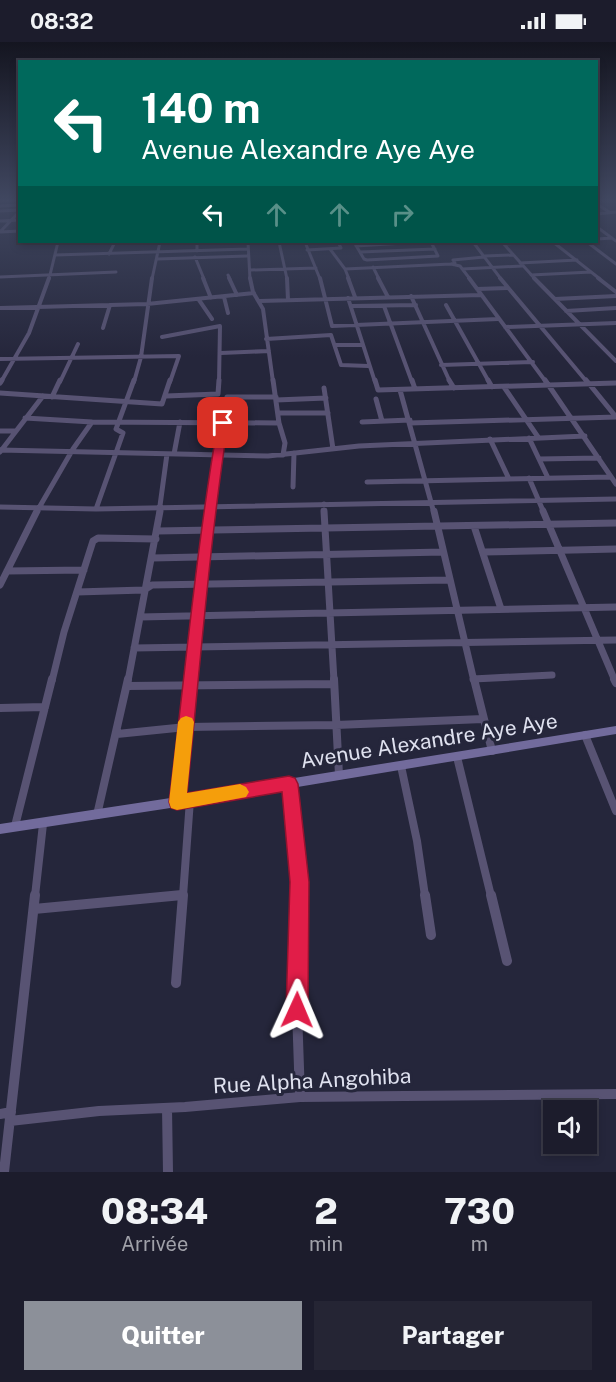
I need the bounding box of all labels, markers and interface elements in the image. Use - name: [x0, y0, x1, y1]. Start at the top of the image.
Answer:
- text: 08:32: [30, 8, 93, 34]
- text: 140 m: [141, 83, 261, 132]
- icon: left: [42, 84, 120, 162]
- text: Avenue Alexandre Aye Aye: [141, 133, 475, 165]
- icon: left: [197, 198, 230, 231]
- icon: ahead: [260, 198, 293, 231]
- icon: ahead: [323, 198, 356, 231]
- icon: right: [386, 198, 419, 231]
- pin: [197, 397, 248, 448]
- icon: arrive: [206, 406, 239, 439]
- street label: Avenue Alexandre Aye Aye: [299, 708, 559, 773]
- position arrow: [265, 978, 329, 1042]
- street label: Rue Alpha Angohiba: [212, 1063, 412, 1098]
- map controls: [543, 1100, 597, 1154]
- button: sound: [543, 1100, 597, 1154]
- text: 08:34: [101, 1190, 208, 1232]
- text: 2: [314, 1190, 338, 1232]
- text: 730: [444, 1190, 515, 1232]
- text: Arrivée: [121, 1232, 188, 1256]
- text: min: [309, 1232, 343, 1256]
- text: m: [471, 1232, 488, 1256]
- button: Quitter: [24, 1301, 302, 1370]
- button: Partager: [314, 1301, 592, 1370]

